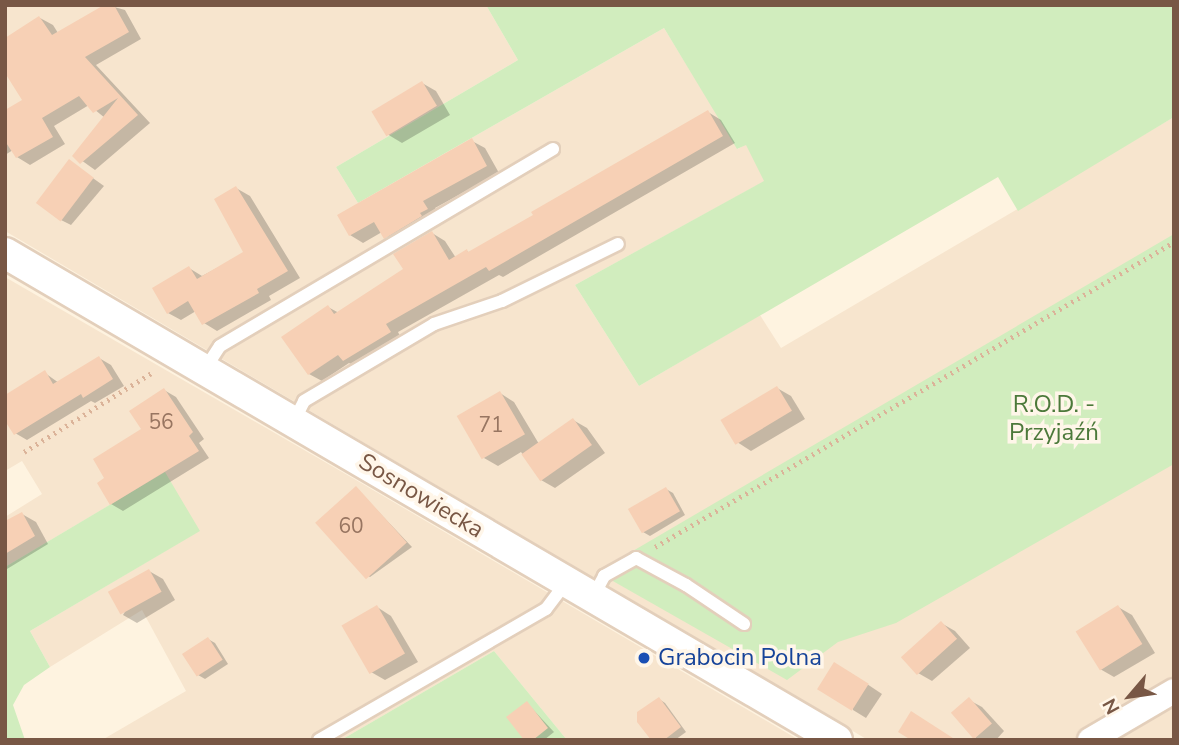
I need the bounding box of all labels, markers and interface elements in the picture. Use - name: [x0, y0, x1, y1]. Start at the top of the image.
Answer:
- park label: R.O.D. - Przyjaźń: [1009, 391, 1099, 447]
- house number: 56: [148, 409, 174, 435]
- house number: 71: [478, 412, 504, 438]
- street label: Sosnowiecka: [353, 447, 489, 545]
- house number: 60: [338, 513, 364, 539]
- place label: Grabocin Polna: [658, 644, 822, 672]
- marker: Grabocin Polna: [636, 650, 652, 666]
- north arrow: [1095, 661, 1165, 731]
- text: N: [1097, 694, 1126, 719]

